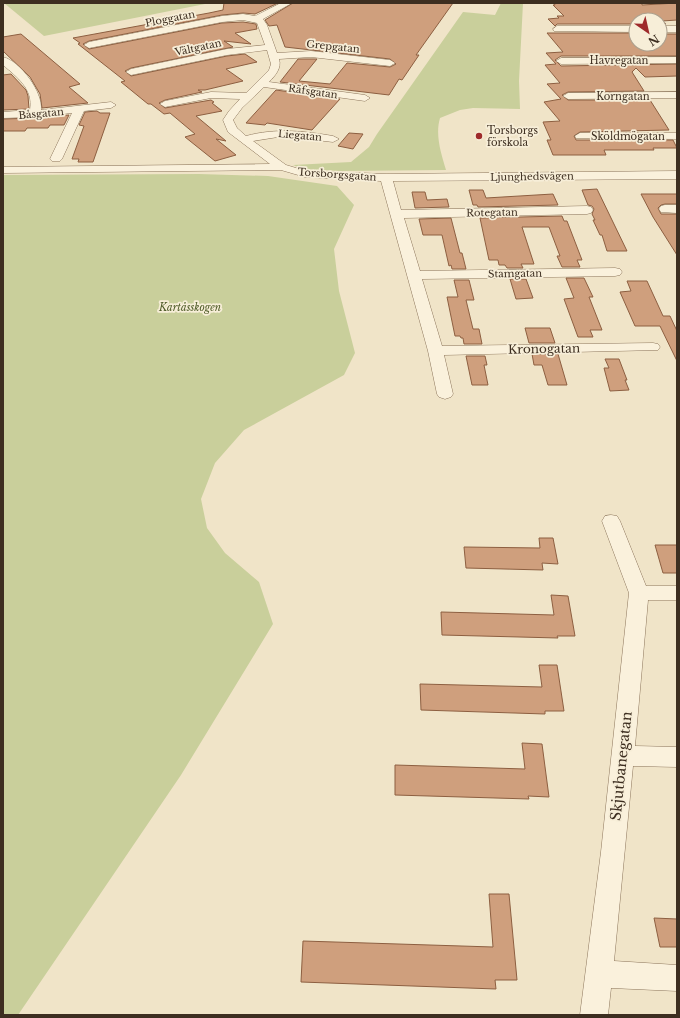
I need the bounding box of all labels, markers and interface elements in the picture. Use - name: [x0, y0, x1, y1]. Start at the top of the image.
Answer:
- street label: Ploggatan: [144, 7, 196, 30]
- north arrow: [628, 12, 668, 52]
- text: N: [645, 32, 662, 49]
- street label: Vältgatan: [173, 36, 223, 59]
- street label: Grepgatan: [306, 37, 360, 56]
- street label: Havregatan: [590, 54, 649, 67]
- street label: Räfsgatan: [287, 82, 339, 101]
- street label: Korngatan: [596, 90, 650, 103]
- street label: Båsgatan: [18, 105, 64, 122]
- place label: Torsborgs förskola: [487, 124, 539, 149]
- street label: Liegatan: [277, 127, 323, 144]
- street label: Sköldmögatan: [591, 130, 665, 143]
- marker: Torsborgs förskola: [474, 131, 484, 141]
- street label: Torsborgsgatan: [297, 165, 377, 184]
- street label: Ljunghedsvägen: [490, 169, 574, 184]
- street label: Rotegatan: [466, 206, 518, 219]
- street label: Stamgatan: [488, 267, 542, 280]
- park label: Kartåsskogen: [158, 301, 221, 314]
- street label: Kronogatan: [508, 340, 580, 357]
- street label: Skjutbanegatan: [606, 710, 636, 822]

